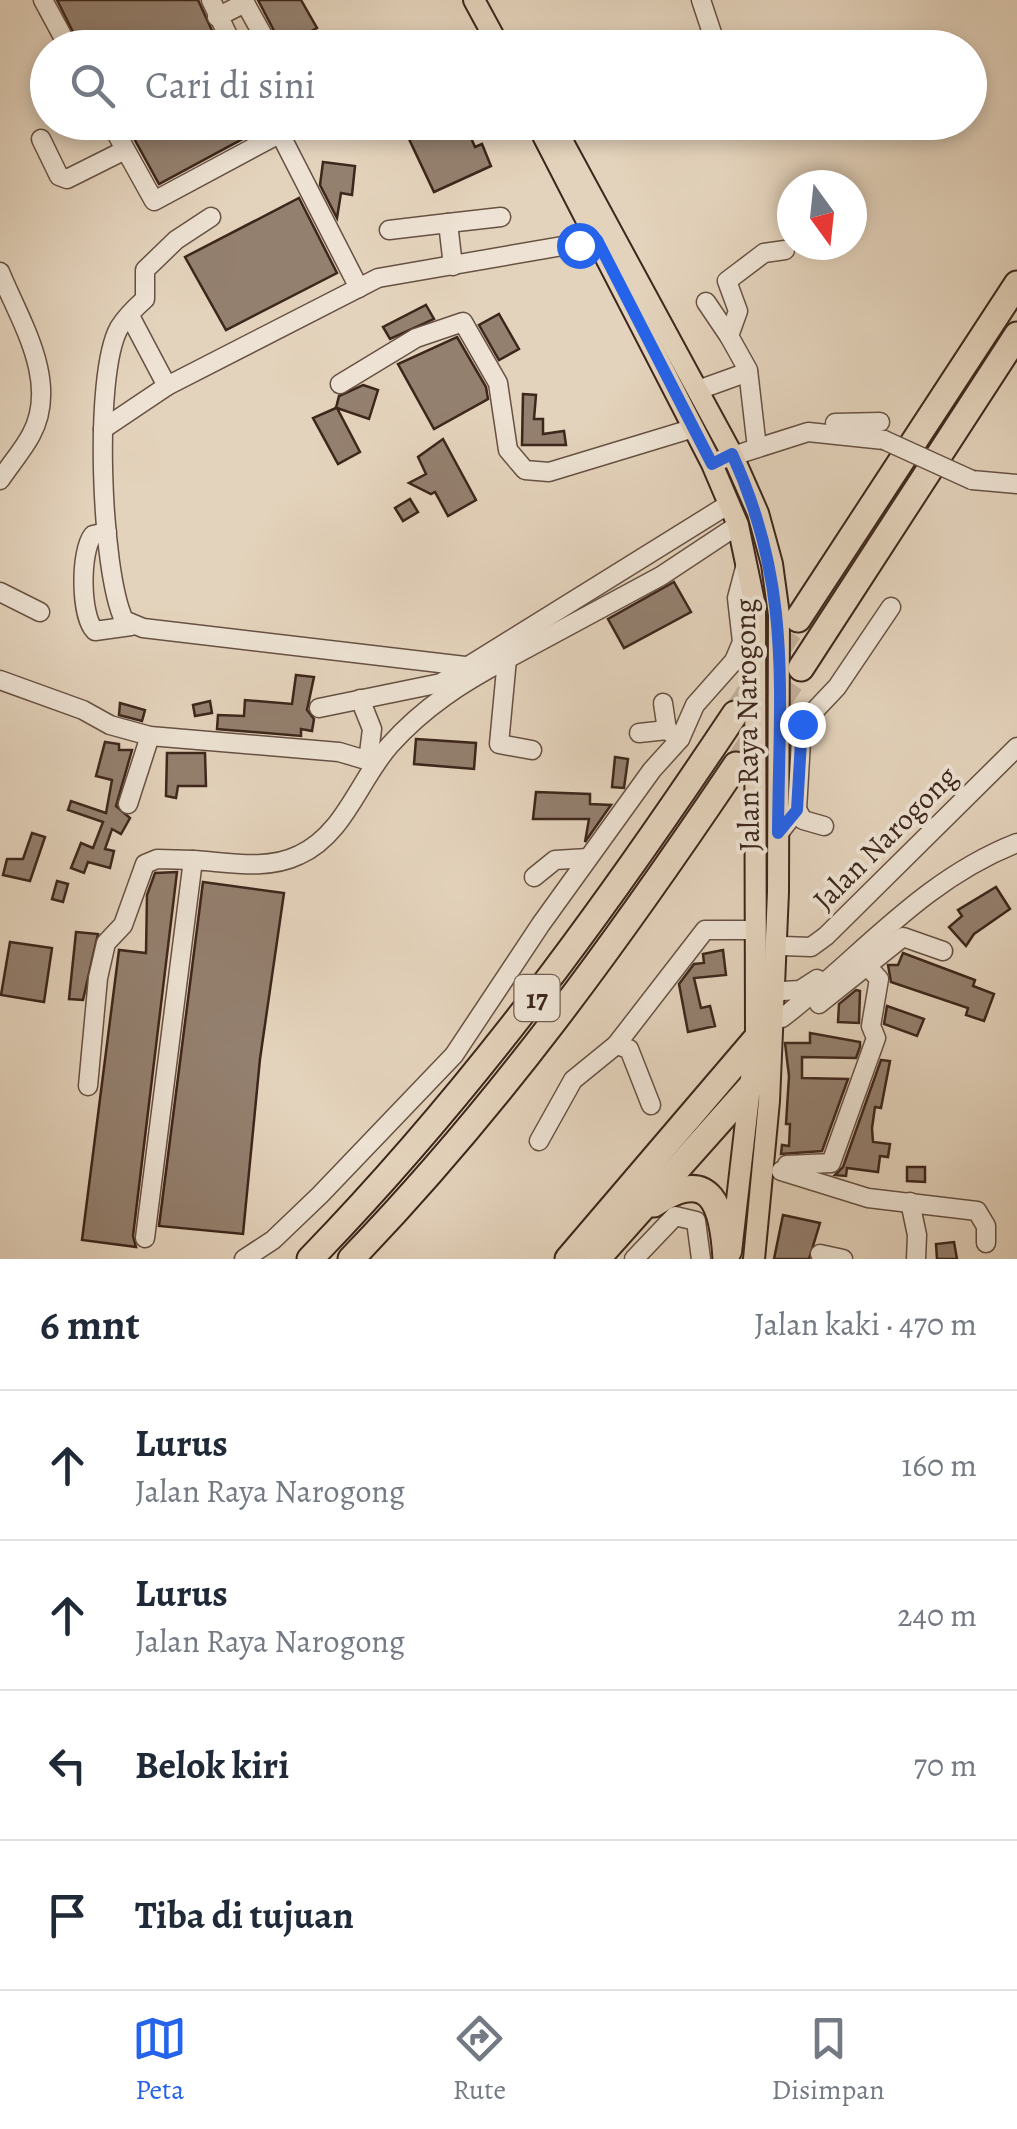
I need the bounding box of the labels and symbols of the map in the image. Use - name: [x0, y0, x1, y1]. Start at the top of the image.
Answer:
- north arrow: [777, 170, 867, 260]
- route start: [557, 223, 603, 269]
- street label: Jalan Raya Narogong: [725, 598, 769, 852]
- route end: [780, 702, 826, 748]
- street label: Jalan Narogong: [804, 757, 966, 919]
- road number: 17: [514, 975, 560, 1021]

